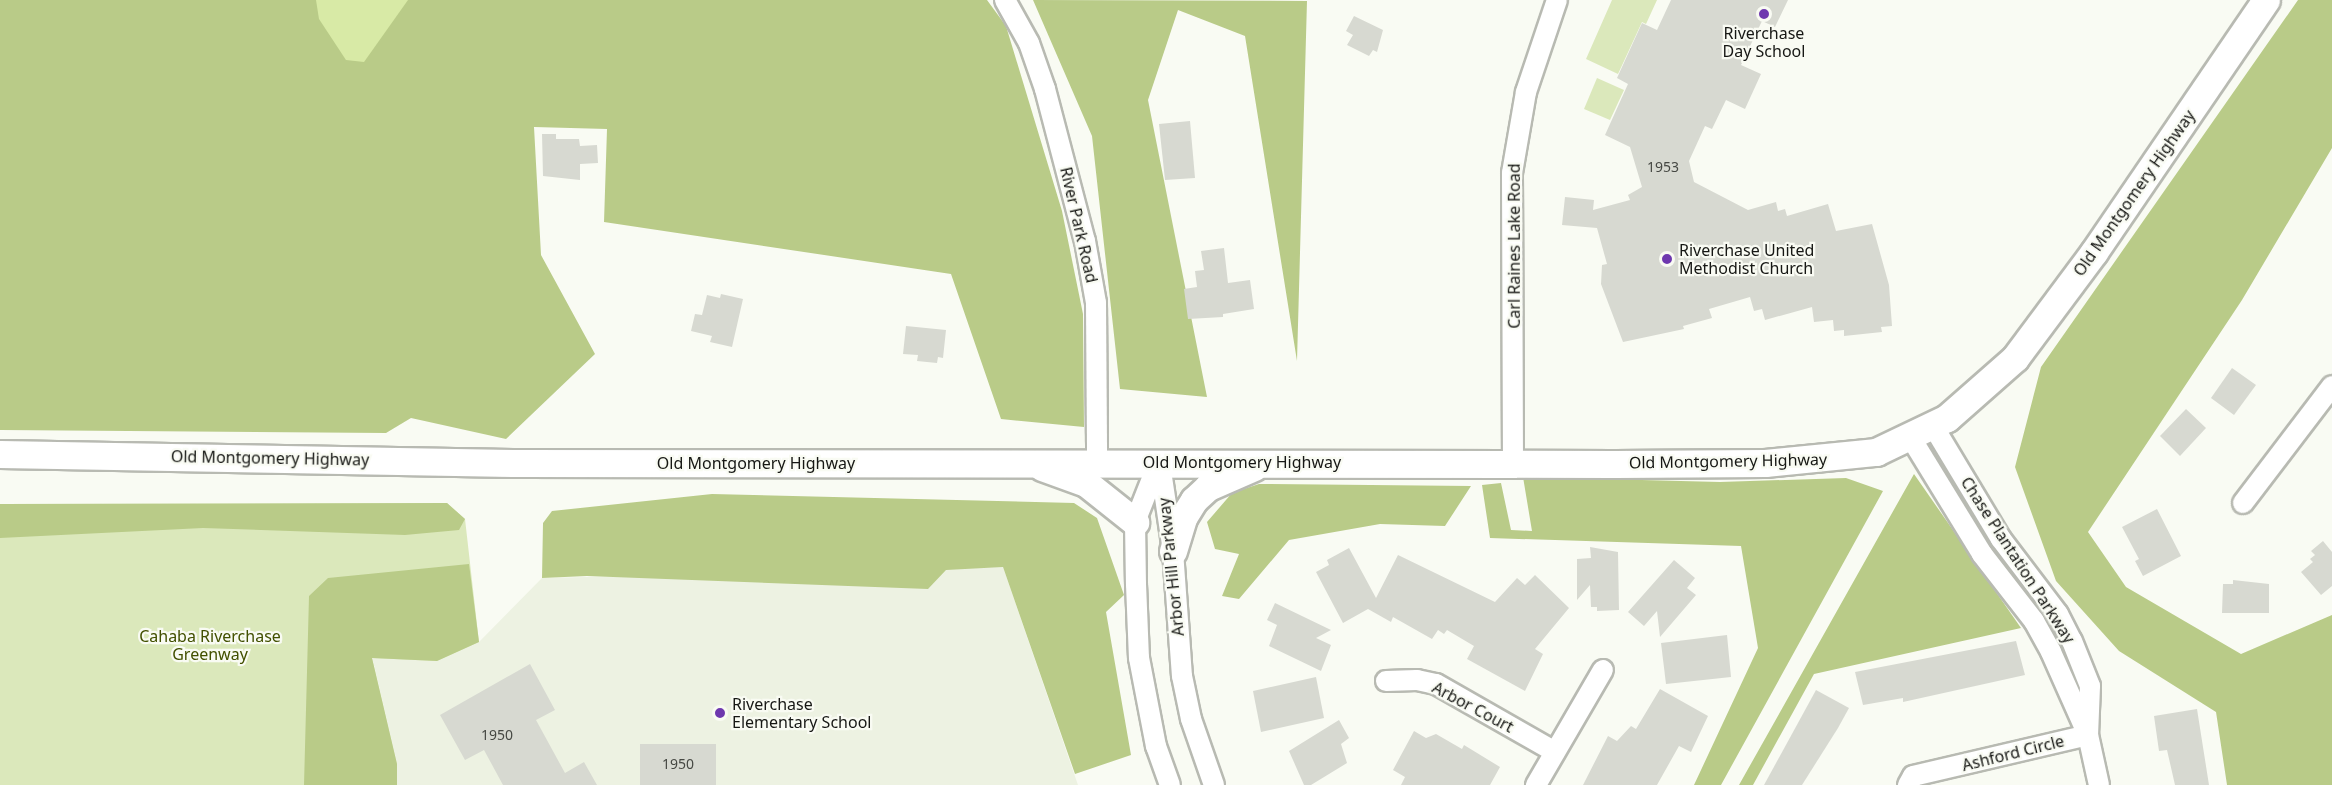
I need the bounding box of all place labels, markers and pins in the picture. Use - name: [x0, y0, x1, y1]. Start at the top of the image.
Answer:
- marker: Riverchase Day School: [1757, 7, 1771, 21]
- place label: Riverchase Day School: [1723, 23, 1805, 61]
- place label: Riverchase United Methodist Church: [1679, 240, 1814, 278]
- marker: Riverchase United Methodist Church: [1660, 252, 1674, 266]
- place label: Riverchase Elementary School: [732, 694, 871, 732]
- marker: Riverchase Elementary School: [713, 706, 727, 720]

